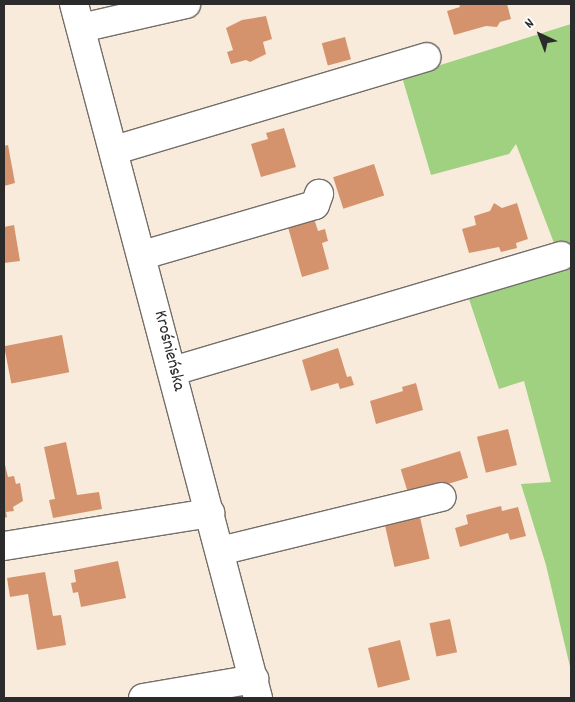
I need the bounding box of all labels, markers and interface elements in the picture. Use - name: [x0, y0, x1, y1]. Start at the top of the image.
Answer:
- north arrow: [515, 10, 565, 60]
- text: N: [520, 14, 539, 34]
- street label: Krośnieńska: [148, 309, 188, 393]

